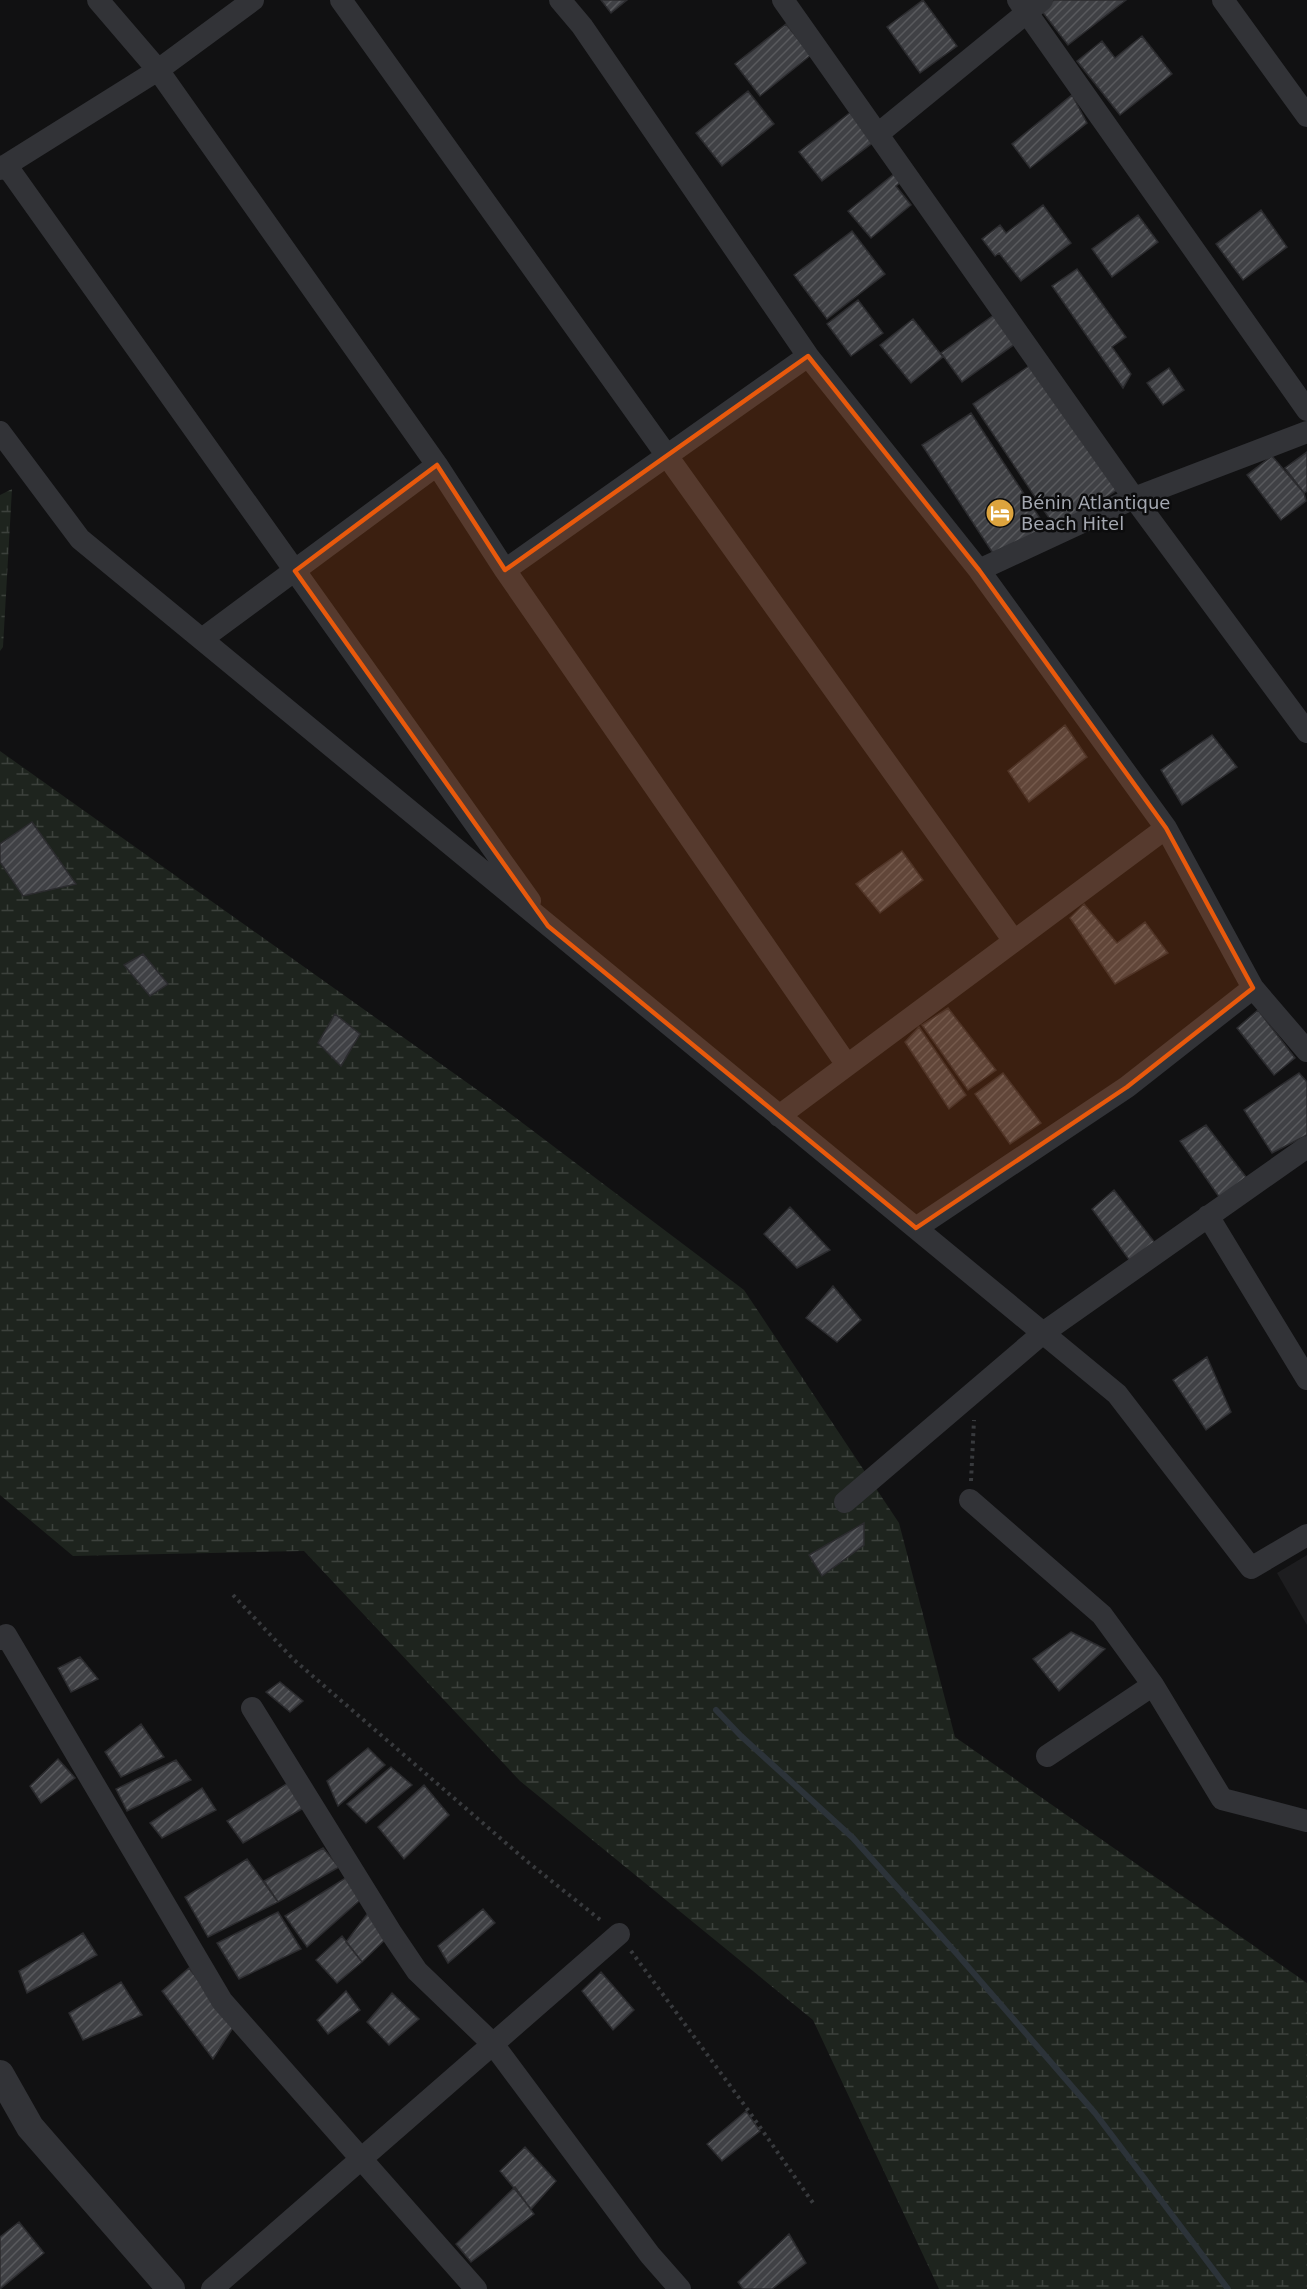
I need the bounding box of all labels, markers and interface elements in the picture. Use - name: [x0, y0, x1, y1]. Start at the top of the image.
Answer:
- place label: Bénin Atlantique Beach Hitel: [1021, 492, 1170, 534]
- hotel icon: Bénin Atlantique Beach Hitel: [984, 497, 1016, 529]

